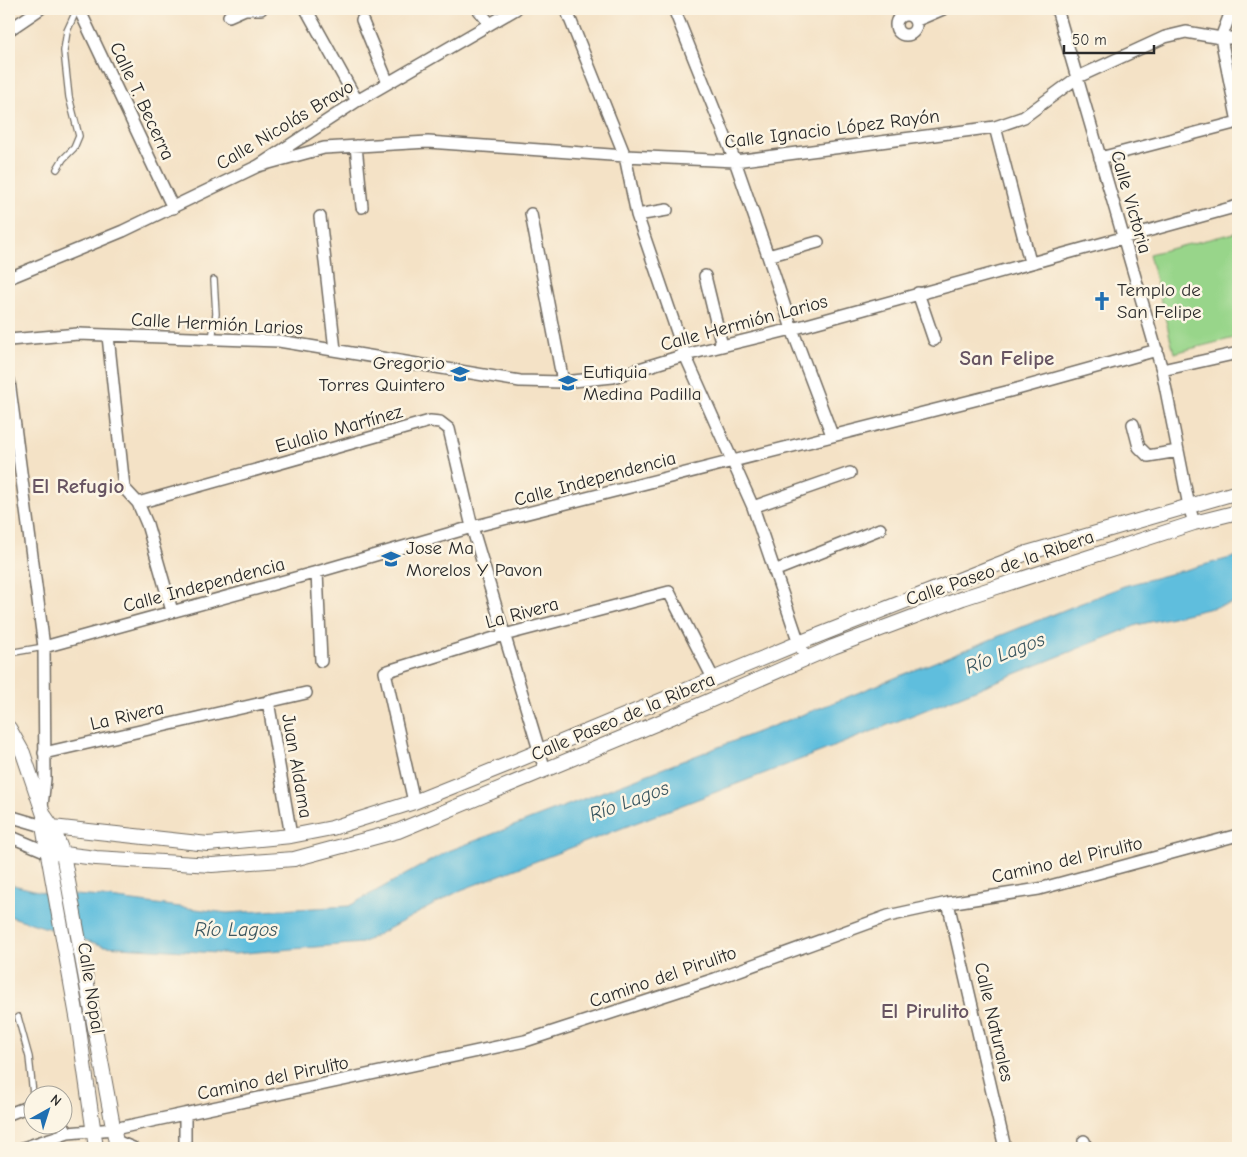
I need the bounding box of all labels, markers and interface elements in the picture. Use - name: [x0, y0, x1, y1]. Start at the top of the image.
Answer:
- scale bar: [1064, 22, 1154, 54]
- text: 50 m: [1072, 31, 1107, 49]
- street label: Calle T. Becerra: [105, 39, 179, 163]
- street label: Calle Nicolás Bravo: [212, 75, 358, 175]
- street label: Calle Ignacio López Rayón: [723, 105, 941, 153]
- street label: Calle Victoria: [1106, 148, 1156, 256]
- place label: Templo de San Felipe: [1117, 279, 1202, 323]
- street label: Calle Hermión Larios: [658, 290, 830, 356]
- church icon: Templo de San Felipe: [1091, 290, 1113, 312]
- street label: Calle Hermión Larios: [131, 309, 304, 339]
- district label: San Felipe: [960, 346, 1054, 370]
- place label: Gregorio Torres Quintero: [319, 352, 445, 396]
- place label: Eutiquia Medina Padilla: [583, 361, 702, 405]
- school or university icon: Gregorio Torres Quintero: [449, 363, 471, 385]
- school or university icon: Eutiquia Medina Padilla: [557, 372, 579, 394]
- street label: Eulalio Martínez: [273, 400, 405, 458]
- street label: Calle Independencia: [512, 447, 678, 511]
- district label: El Refugio: [32, 474, 124, 498]
- street label: Calle Paseo de la Ribera: [903, 525, 1097, 611]
- place label: Jose Ma Morelos Y Pavon: [406, 537, 542, 581]
- school or university icon: Jose Ma Morelos Y Pavon: [380, 548, 402, 570]
- street label: Calle Independencia: [121, 553, 287, 617]
- street label: La Rivera: [483, 593, 561, 633]
- water label: Río Lagos: [962, 627, 1049, 679]
- street label: Calle Paseo de la Ribera: [528, 668, 718, 766]
- street label: La Rivera: [88, 697, 166, 735]
- street label: Juan Aldama: [277, 712, 317, 820]
- water label: Río Lagos: [586, 776, 673, 826]
- street label: Camino del Pirulito: [989, 832, 1145, 888]
- water label: Río Lagos: [194, 918, 278, 941]
- street label: Calle Nopal: [73, 941, 109, 1035]
- street label: Camino del Pirulito: [587, 942, 739, 1012]
- street label: Calle Naturales: [970, 960, 1018, 1084]
- district label: El Pirulito: [881, 999, 969, 1023]
- street label: Camino del Pirulito: [195, 1051, 351, 1105]
- north arrow: [22, 1084, 72, 1134]
- text: N: [47, 1091, 65, 1110]

